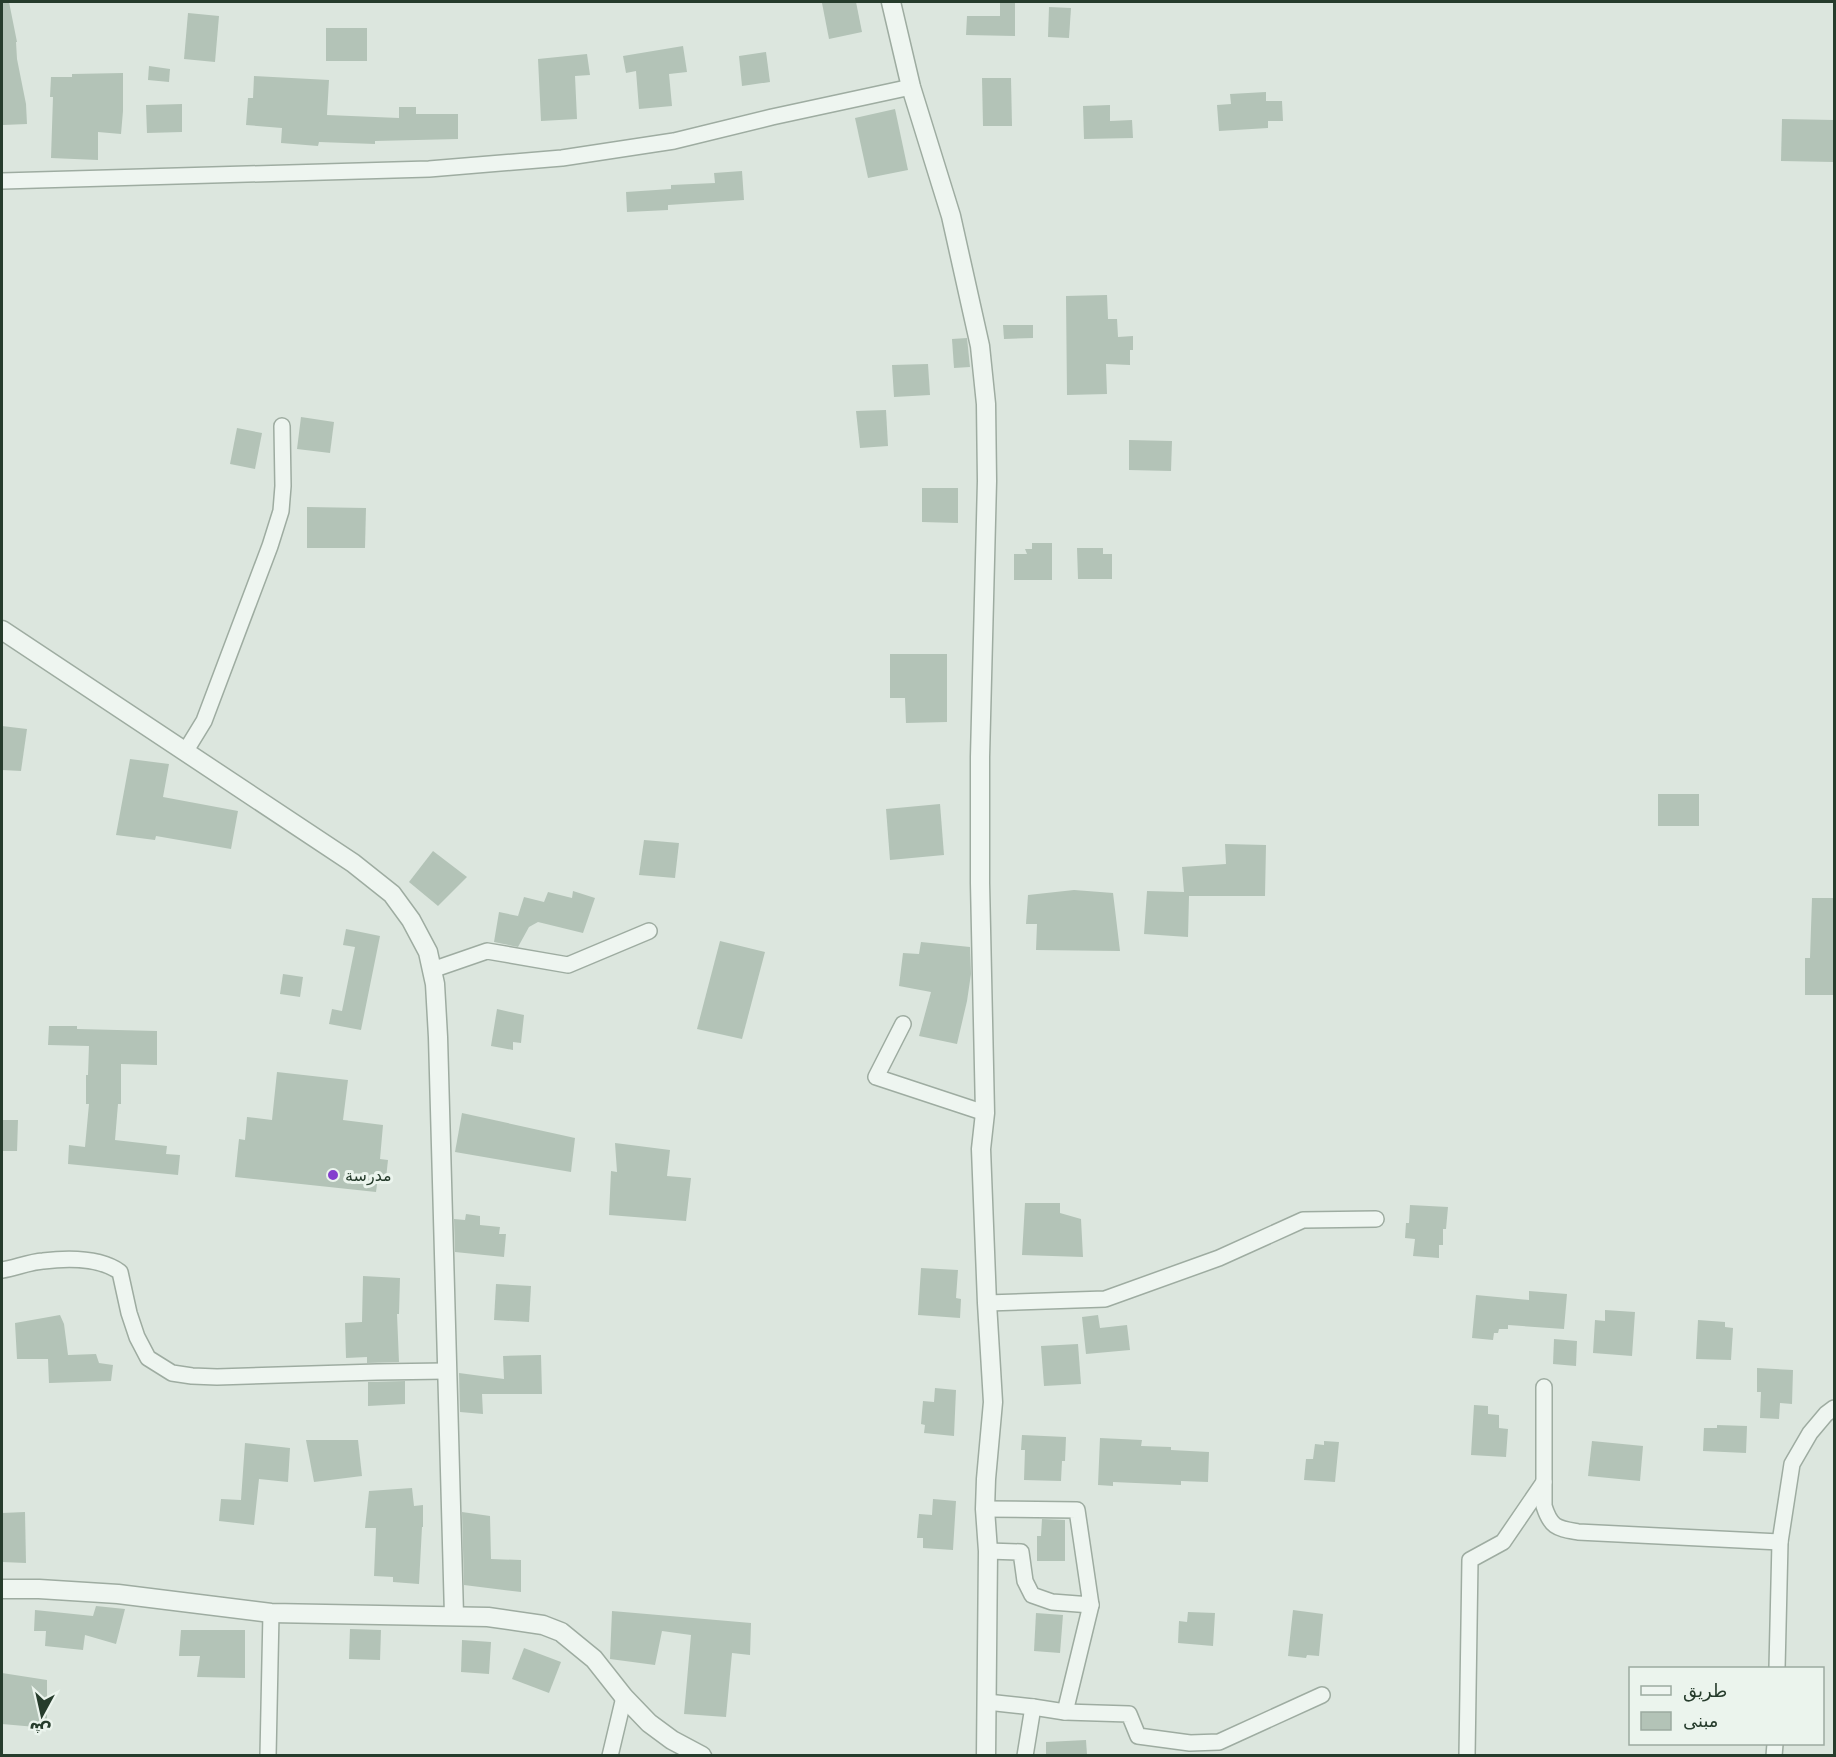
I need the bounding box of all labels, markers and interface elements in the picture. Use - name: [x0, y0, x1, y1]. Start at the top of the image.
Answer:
- place label: مدرسة: [345, 1166, 392, 1186]
- marker: مدرسة: [326, 1168, 340, 1182]
- legend: [1629, 1667, 1824, 1745]
- text: طريق: [1683, 1680, 1727, 1702]
- north arrow: [12, 1685, 72, 1745]
- text: مبنى: [1683, 1710, 1719, 1731]
- text: ش: [28, 1718, 52, 1740]

